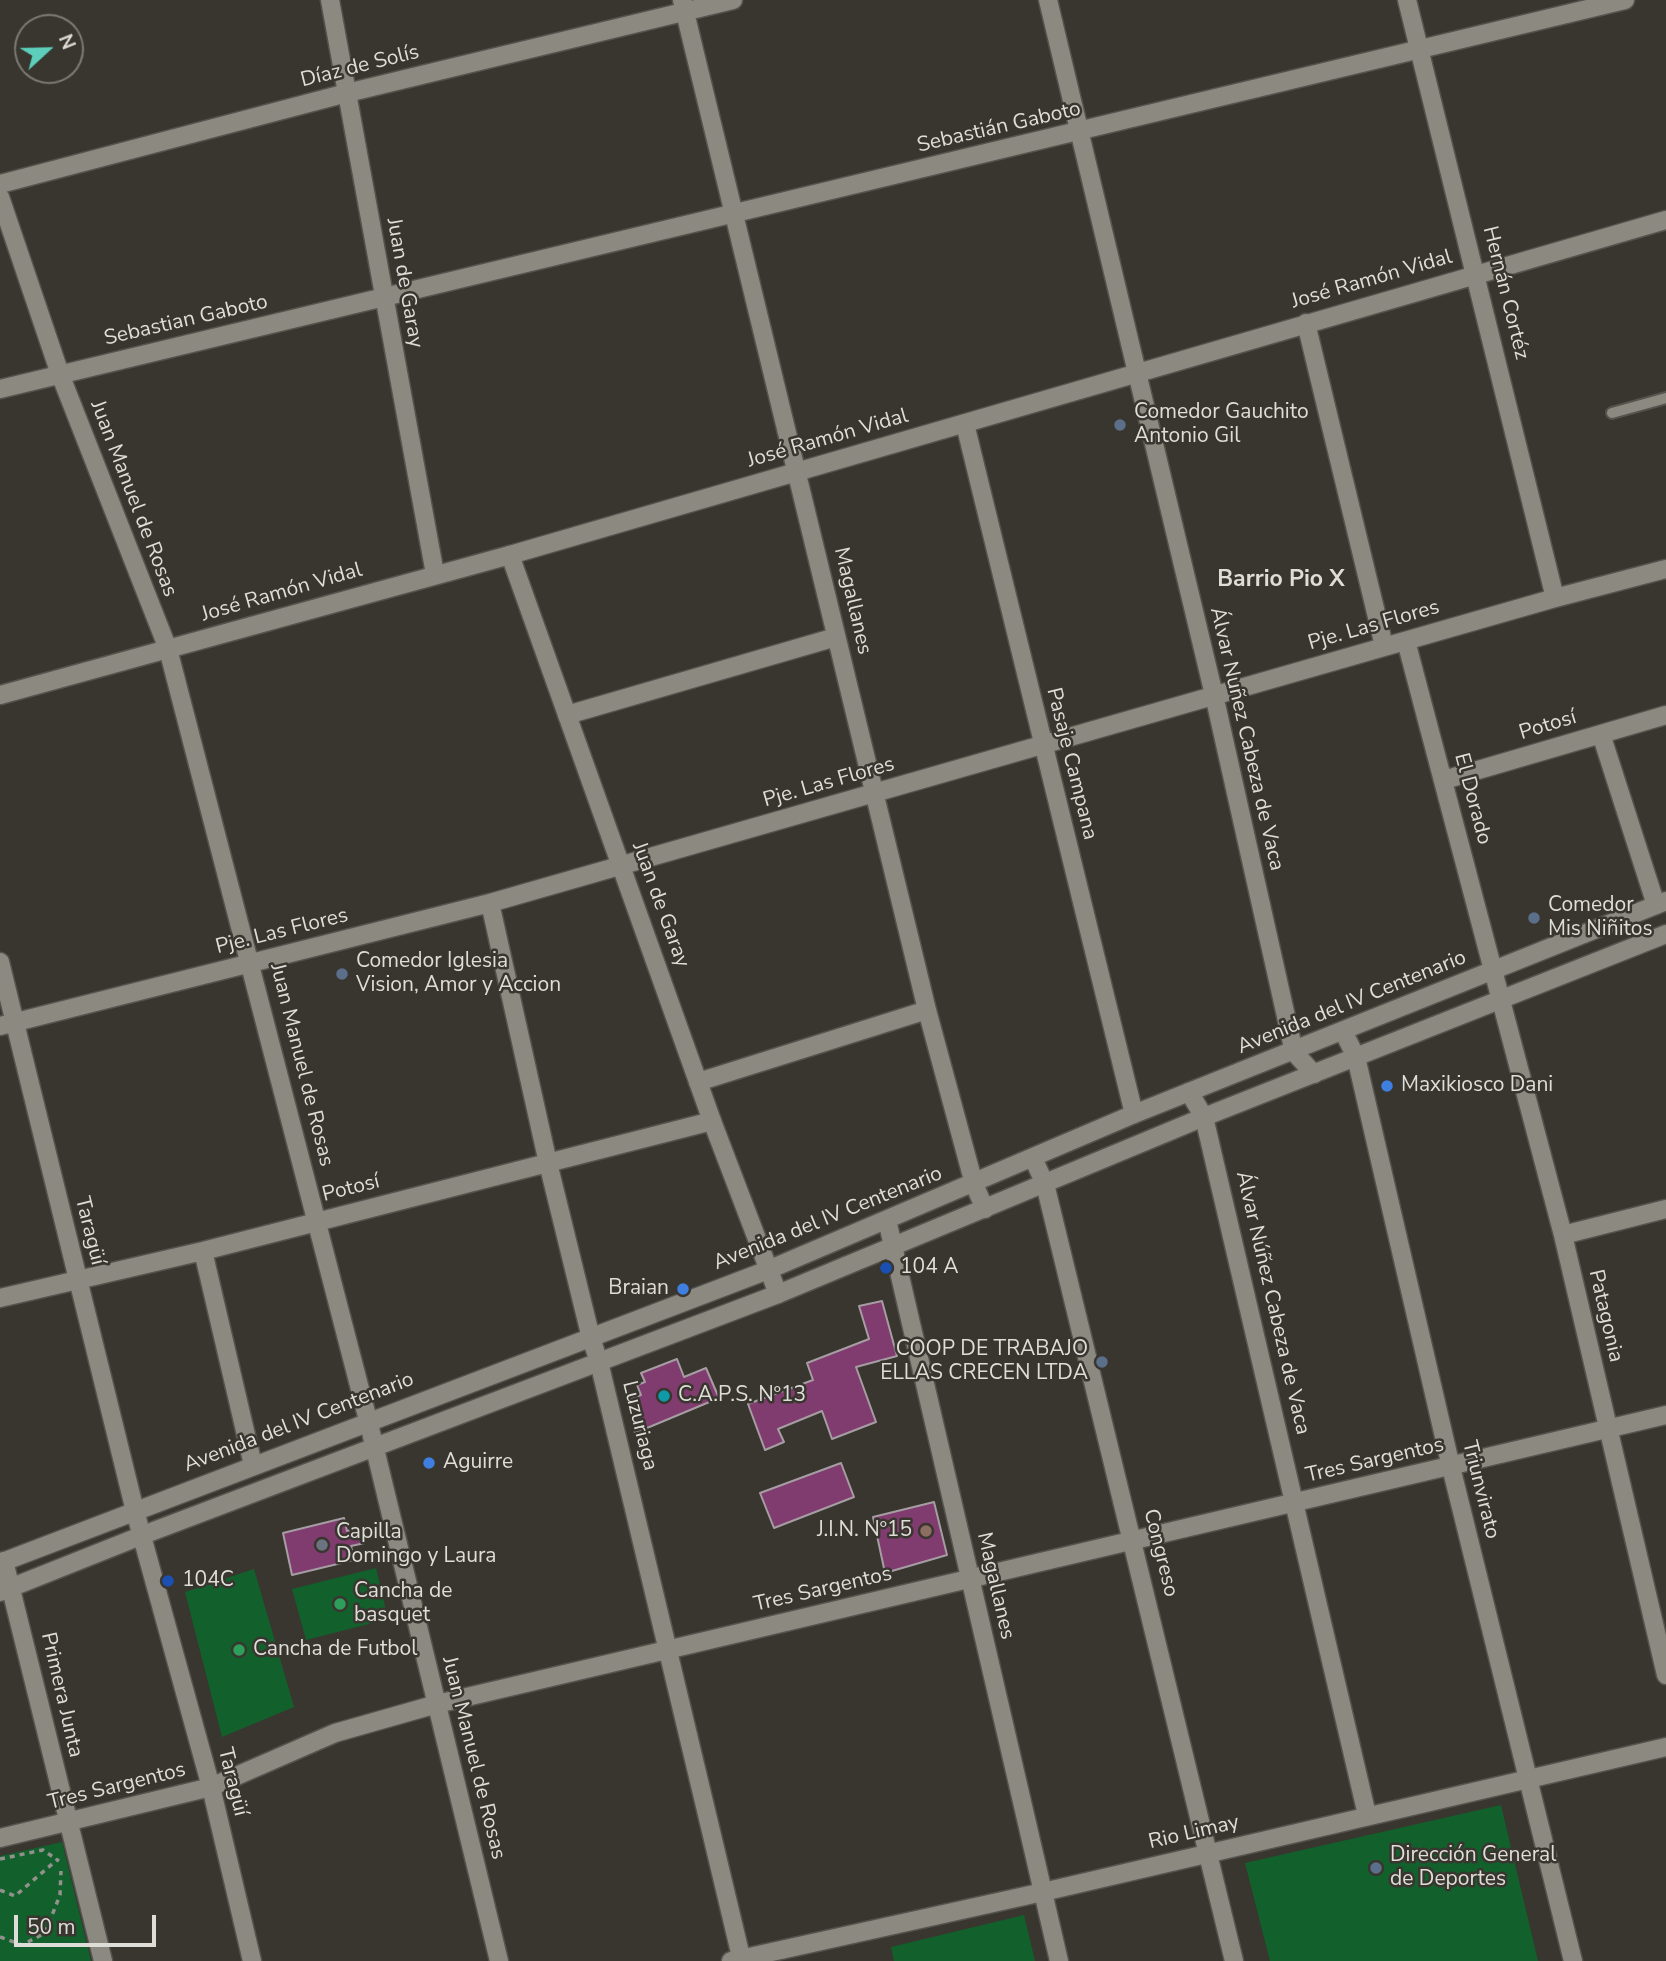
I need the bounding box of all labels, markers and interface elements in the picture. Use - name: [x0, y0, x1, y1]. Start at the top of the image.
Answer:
- north arrow: [14, 14, 84, 84]
- text: N: [52, 30, 81, 53]
- street label: Díaz de Solís: [298, 40, 422, 94]
- street label: Sebastián Gaboto: [915, 97, 1083, 159]
- street label: Juan de Garay: [380, 216, 428, 350]
- street label: Hernán Cortéz: [1476, 224, 1534, 362]
- street label: José Ramón Vidal: [1289, 245, 1455, 315]
- street label: Sebastian Gaboto: [102, 290, 270, 352]
- street label: Juan Manuel de Rosas: [84, 397, 182, 601]
- place label: Comedor Gauchito Antonio Gil: [1134, 400, 1309, 450]
- street label: José Ramón Vidal: [745, 404, 911, 474]
- marker: Comedor Gauchito Antonio Gil: [1112, 417, 1128, 433]
- street label: Magallanes: [827, 545, 877, 657]
- street label: José Ramón Vidal: [199, 558, 365, 628]
- district label: Barrio Pio X: [1217, 566, 1345, 594]
- street label: Pje. Las Flores: [1305, 595, 1443, 657]
- street label: Álvar Nuñez Cabeza de Vaca: [1203, 605, 1289, 873]
- street label: Pasaje Campana: [1040, 685, 1102, 843]
- street label: Potosí: [1516, 705, 1580, 747]
- street label: El Dorado: [1448, 751, 1496, 847]
- street label: Pje. Las Flores: [760, 752, 898, 814]
- street label: Juan de Garay: [626, 839, 694, 971]
- place label: Comedor Mis Niñitos: [1548, 893, 1653, 943]
- street label: Pje. Las Flores: [213, 903, 351, 961]
- marker: Comedor Mis Niñitos: [1526, 910, 1542, 926]
- street label: Avenida del IV Centenario: [1234, 946, 1470, 1060]
- place label: Comedor Iglesia Vision, Amor y Accion: [356, 949, 561, 999]
- street label: Juan Manuel de Rosas: [264, 961, 338, 1169]
- marker: Comedor Iglesia Vision, Amor y Accion: [334, 966, 350, 982]
- place label: Maxikiosco Dani: [1401, 1073, 1553, 1099]
- marker: Maxikiosco Dani: [1379, 1078, 1395, 1094]
- street label: Avenida del IV Centenario: [710, 1162, 946, 1276]
- street label: Álvar Núñez Cabeza de Vaca: [1229, 1169, 1315, 1437]
- street label: Potosí: [320, 1170, 382, 1208]
- street label: Taragüí: [68, 1194, 110, 1268]
- place label: 104 A: [900, 1255, 959, 1281]
- marker: 104 A: [878, 1260, 894, 1276]
- street label: Patagonia: [1582, 1267, 1628, 1365]
- place label: Braian: [608, 1276, 669, 1302]
- marker: Braian: [675, 1281, 691, 1297]
- place label: COOP DE TRABAJO ELLAS CRECEN LTDA: [880, 1337, 1088, 1387]
- marker: COOP DE TRABAJO ELLAS CRECEN LTDA: [1094, 1354, 1110, 1370]
- street label: Avenida del IV Centenario: [180, 1367, 418, 1479]
- street label: Luzuriaga: [616, 1379, 662, 1473]
- place label: C.A.P.S. Nº13: [678, 1383, 806, 1409]
- marker: C.A.P.S. Nº13: [656, 1388, 672, 1404]
- street label: Tres Sargentos: [1303, 1433, 1447, 1489]
- street label: Triunvirato: [1456, 1438, 1504, 1542]
- place label: Aguirre: [443, 1450, 513, 1476]
- marker: Aguirre: [421, 1455, 437, 1471]
- street label: Congreso: [1137, 1506, 1183, 1600]
- place label: J.I.N. Nº15: [817, 1518, 912, 1544]
- place label: Capilla Domingo y Laura: [336, 1520, 496, 1570]
- marker: J.I.N. Nº15: [918, 1523, 934, 1539]
- street label: Magallanes: [970, 1530, 1020, 1642]
- marker: Capilla Domingo y Laura: [314, 1537, 330, 1553]
- street label: Tres Sargentos: [751, 1562, 895, 1618]
- place label: 104C: [182, 1568, 234, 1594]
- marker: 104C: [160, 1573, 176, 1589]
- place label: Cancha de basquet: [354, 1579, 452, 1629]
- marker: Cancha de basquet: [332, 1596, 348, 1612]
- street label: Primera Junta: [34, 1630, 88, 1760]
- place label: Cancha de Futbol: [253, 1637, 417, 1663]
- marker: Cancha de Futbol: [231, 1642, 247, 1658]
- street label: Juan Manuel de Rosas: [436, 1654, 510, 1862]
- street label: Taragüí: [211, 1745, 253, 1819]
- street label: Tres Sargentos: [46, 1758, 188, 1816]
- street label: Rio Limay: [1146, 1810, 1242, 1856]
- place label: Dirección General de Deportes: [1390, 1843, 1556, 1893]
- marker: Dirección General de Deportes: [1368, 1860, 1384, 1876]
- scale bar: [18, 1902, 159, 1946]
- text: 50 m: [27, 1913, 76, 1941]

